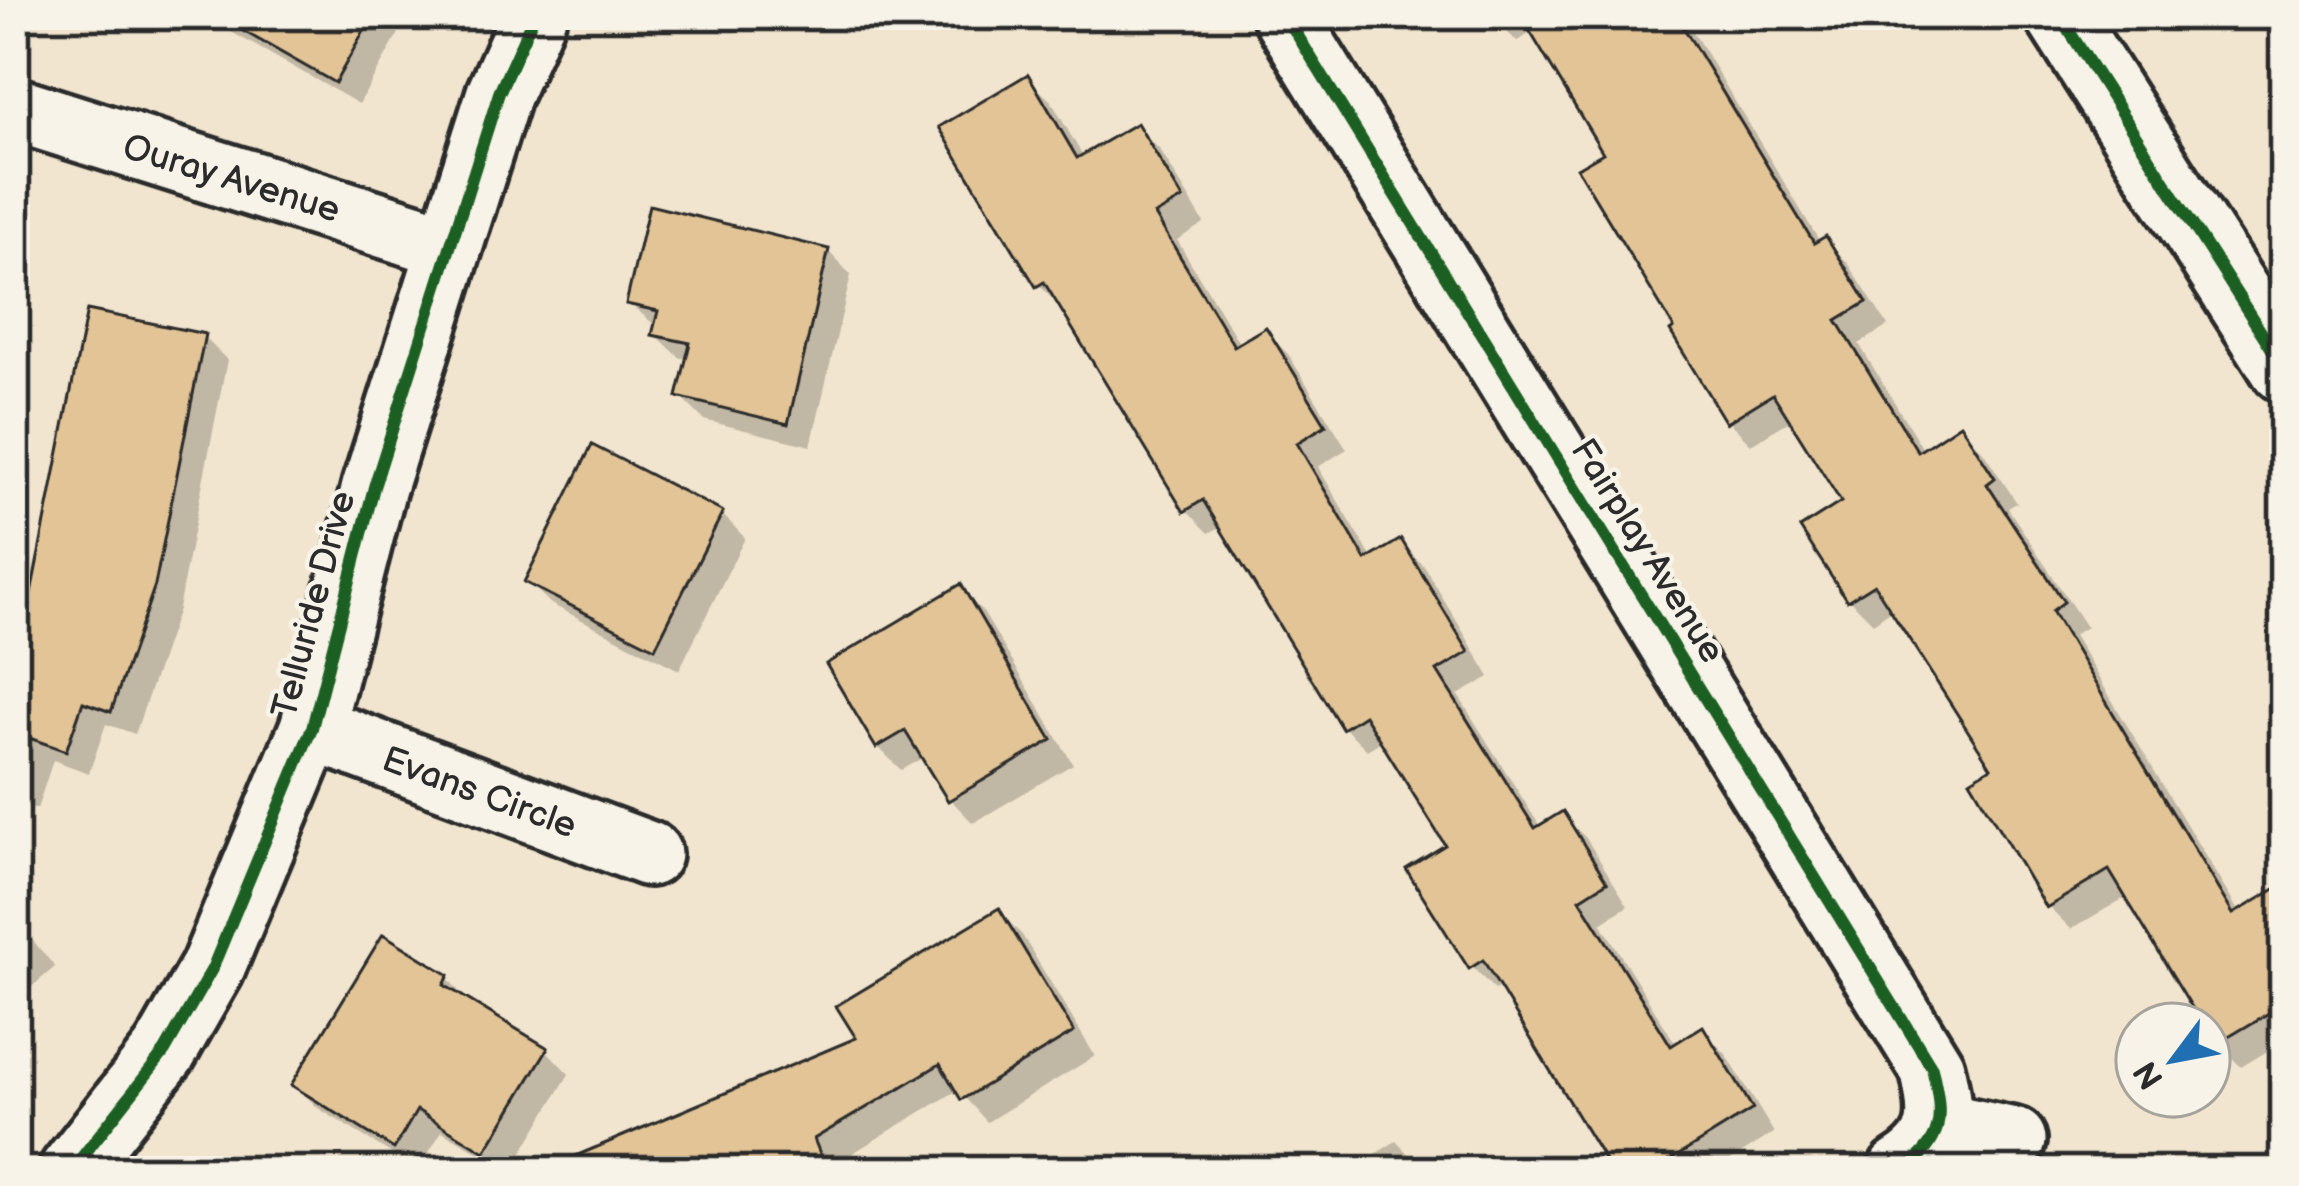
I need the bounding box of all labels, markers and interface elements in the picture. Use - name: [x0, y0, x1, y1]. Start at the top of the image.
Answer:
- street label: Ouray Avenue: [118, 126, 345, 233]
- street label: Fairplay Avenue: [1561, 432, 1733, 671]
- street label: Telluride Drive: [263, 487, 365, 723]
- street label: Evans Circle: [376, 738, 582, 848]
- north arrow: [2113, 1000, 2233, 1120]
- text: N: [2126, 1054, 2173, 1096]

